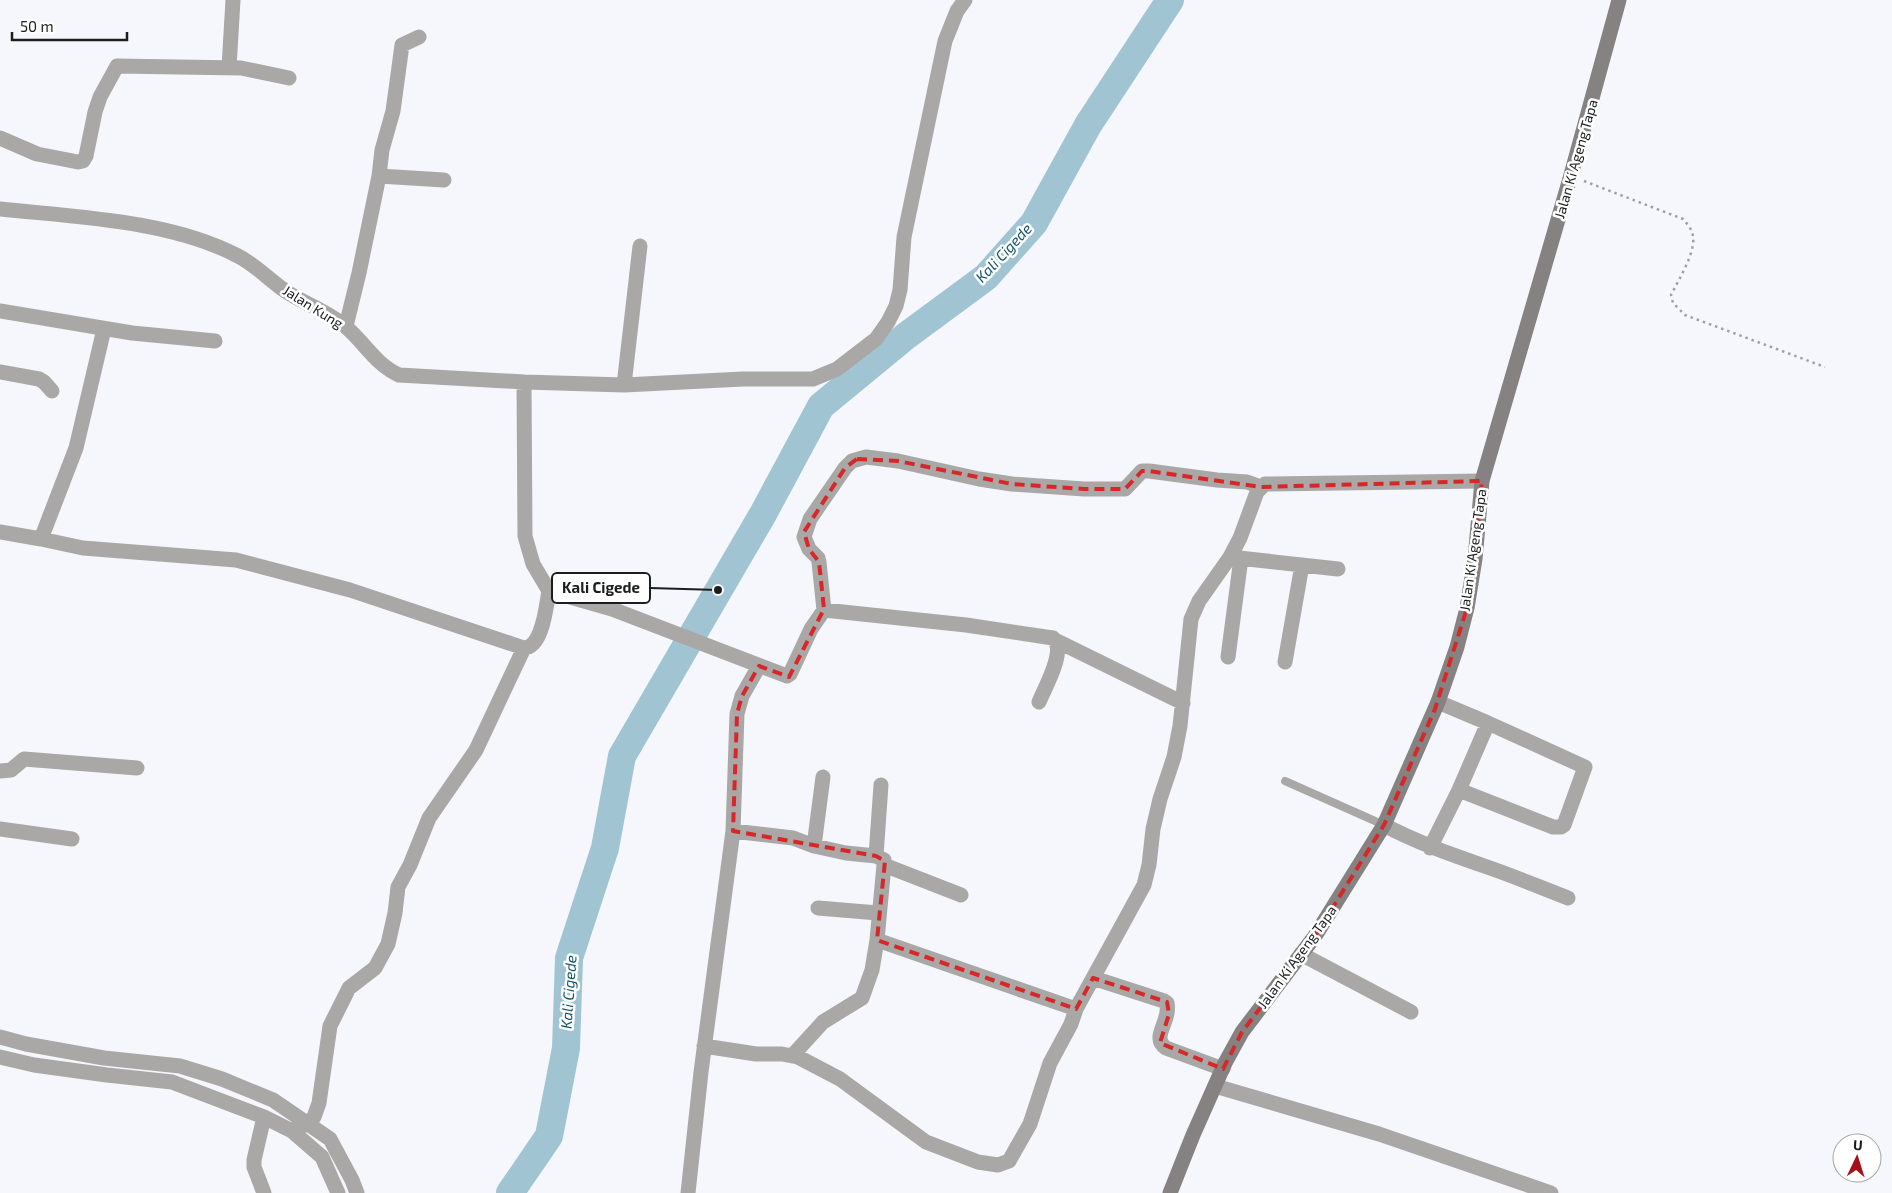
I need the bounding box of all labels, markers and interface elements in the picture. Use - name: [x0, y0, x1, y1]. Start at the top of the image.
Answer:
- scale bar: [12, 10, 128, 42]
- text: 50 m: [20, 17, 54, 35]
- street label: Jalan Ki Ageng Tapa: [1550, 97, 1601, 220]
- water label: Kali Cigede: [971, 219, 1035, 286]
- street label: Jalan Kung: [280, 281, 347, 332]
- street label: Jalan Ki Ageng Tapa: [1456, 488, 1489, 612]
- callout: Kali Cigede: [552, 573, 650, 603]
- text: Kali Cigede: [562, 578, 640, 596]
- street label: Jalan Ki Ageng Tapa: [1254, 902, 1340, 1012]
- water label: Kali Cigede: [556, 954, 580, 1030]
- north arrow: [1832, 1133, 1882, 1183]
- text: U: [1853, 1136, 1863, 1153]

